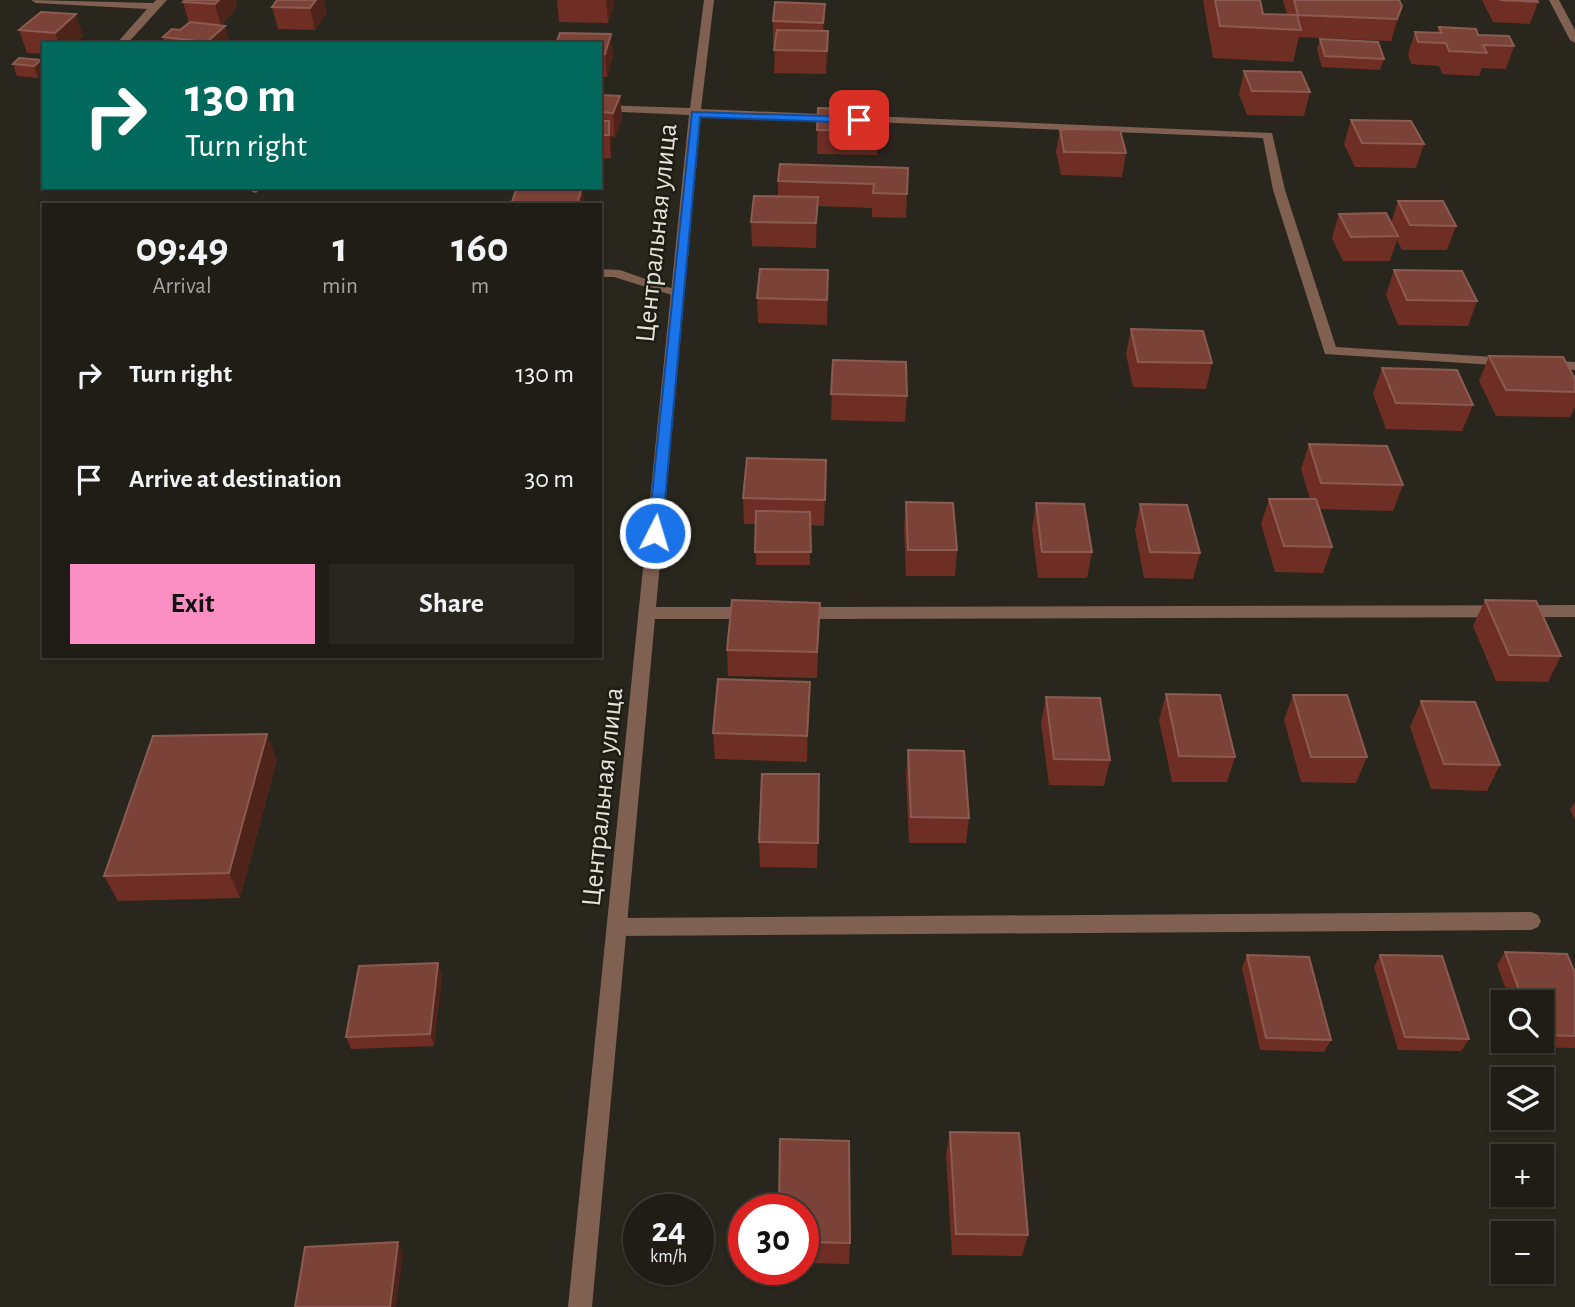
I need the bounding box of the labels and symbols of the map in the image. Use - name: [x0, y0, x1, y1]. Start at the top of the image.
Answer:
- pin: [829, 90, 889, 150]
- street label: Центральная улица: [632, 122, 682, 344]
- position arrow: [618, 496, 692, 570]
- street label: Центральная улица: [578, 686, 628, 908]
- speed limit sign: 30: [728, 1194, 819, 1285]

